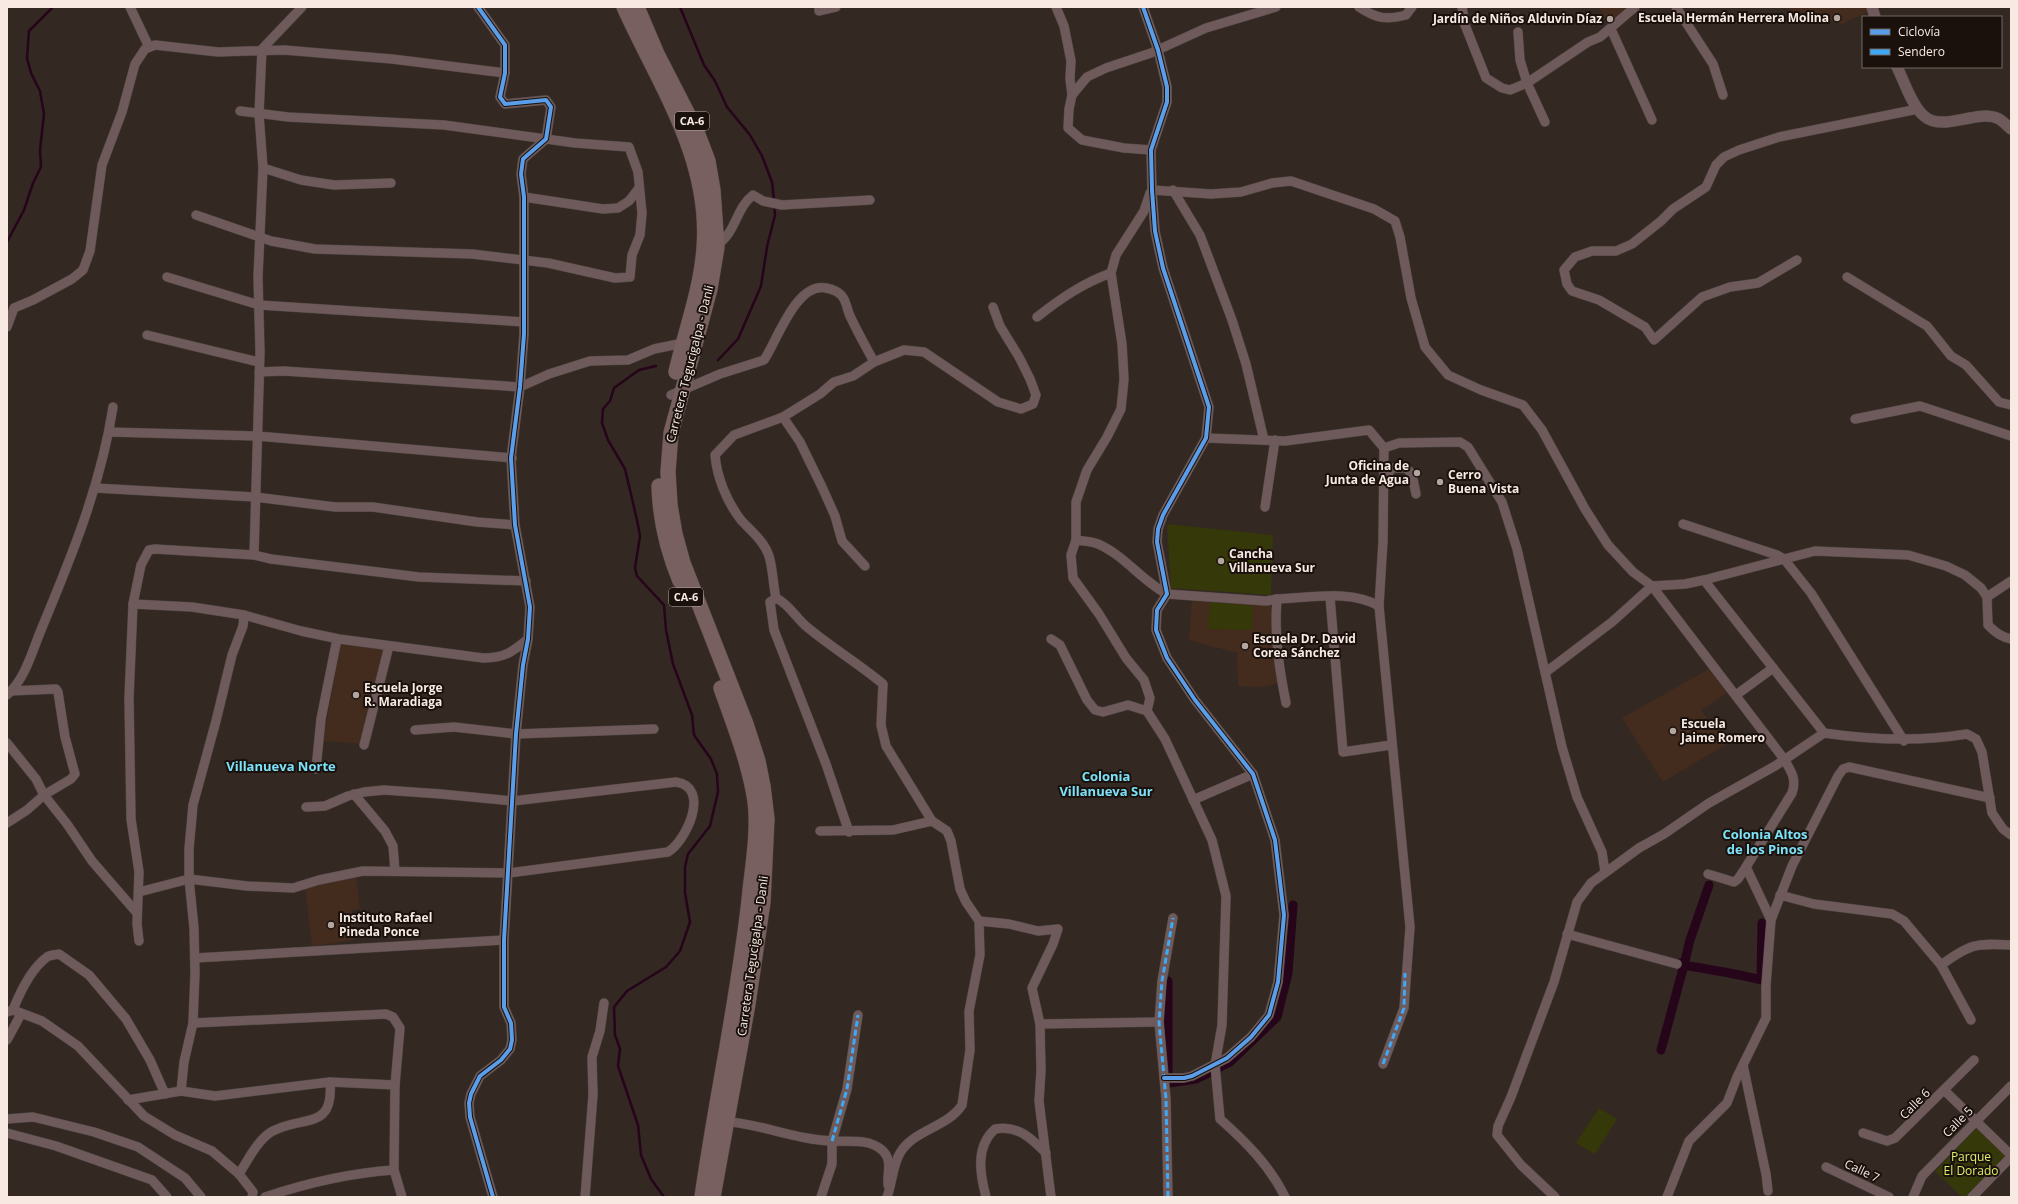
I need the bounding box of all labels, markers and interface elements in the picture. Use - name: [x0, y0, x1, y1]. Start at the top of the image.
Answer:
- place label: Escuela Hermán Herrera Molina: [1638, 9, 1829, 26]
- place label: Jardín de Niños Alduvin Díaz: [1432, 10, 1602, 27]
- marker: Escuela Hermán Herrera Molina: [1832, 13, 1842, 23]
- marker: Jardín de Niños Alduvin Díaz: [1605, 14, 1615, 24]
- legend: [1862, 16, 2002, 68]
- text: Ciclovía: [1898, 23, 1940, 40]
- text: Sendero: [1898, 43, 1945, 60]
- road number: CA-6: [675, 112, 709, 130]
- street label: Carretera Tegucigalpa - Danli: [662, 283, 717, 444]
- place label: Oficina de Junta de Agua: [1325, 457, 1409, 488]
- place label: Cerro Buena Vista: [1448, 466, 1519, 497]
- marker: Oficina de Junta de Agua: [1412, 468, 1422, 478]
- marker: Cerro Buena Vista: [1435, 477, 1445, 487]
- place label: Cancha Villanueva Sur: [1229, 545, 1316, 576]
- marker: Cancha Villanueva Sur: [1216, 556, 1226, 566]
- road number: CA-6: [669, 588, 703, 606]
- place label: Escuela Dr. David Corea Sánchez: [1253, 630, 1356, 661]
- marker: Escuela Dr. David Corea Sánchez: [1240, 641, 1250, 651]
- place label: Escuela Jorge R. Maradiaga: [364, 679, 443, 710]
- marker: Escuela Jorge R. Maradiaga: [351, 690, 361, 700]
- place label: Escuela Jaime Romero: [1680, 715, 1765, 746]
- marker: Escuela Jaime Romero: [1668, 726, 1678, 736]
- district label: Villanueva Norte: [226, 757, 336, 775]
- district label: Colonia Villanueva Sur: [1059, 767, 1153, 800]
- district label: Colonia Altos de los Pinos: [1722, 825, 1808, 858]
- street label: Carretera Tegucigalpa - Danli: [733, 875, 772, 1037]
- place label: Instituto Rafael Pineda Ponce: [339, 909, 432, 940]
- marker: Instituto Rafael Pineda Ponce: [326, 920, 336, 930]
- street label: Calle 6: [1896, 1084, 1934, 1123]
- street label: Calle 5: [1939, 1102, 1977, 1141]
- park label: Parque El Dorado: [1944, 1148, 1998, 1179]
- street label: Calle 7: [1842, 1155, 1883, 1186]

